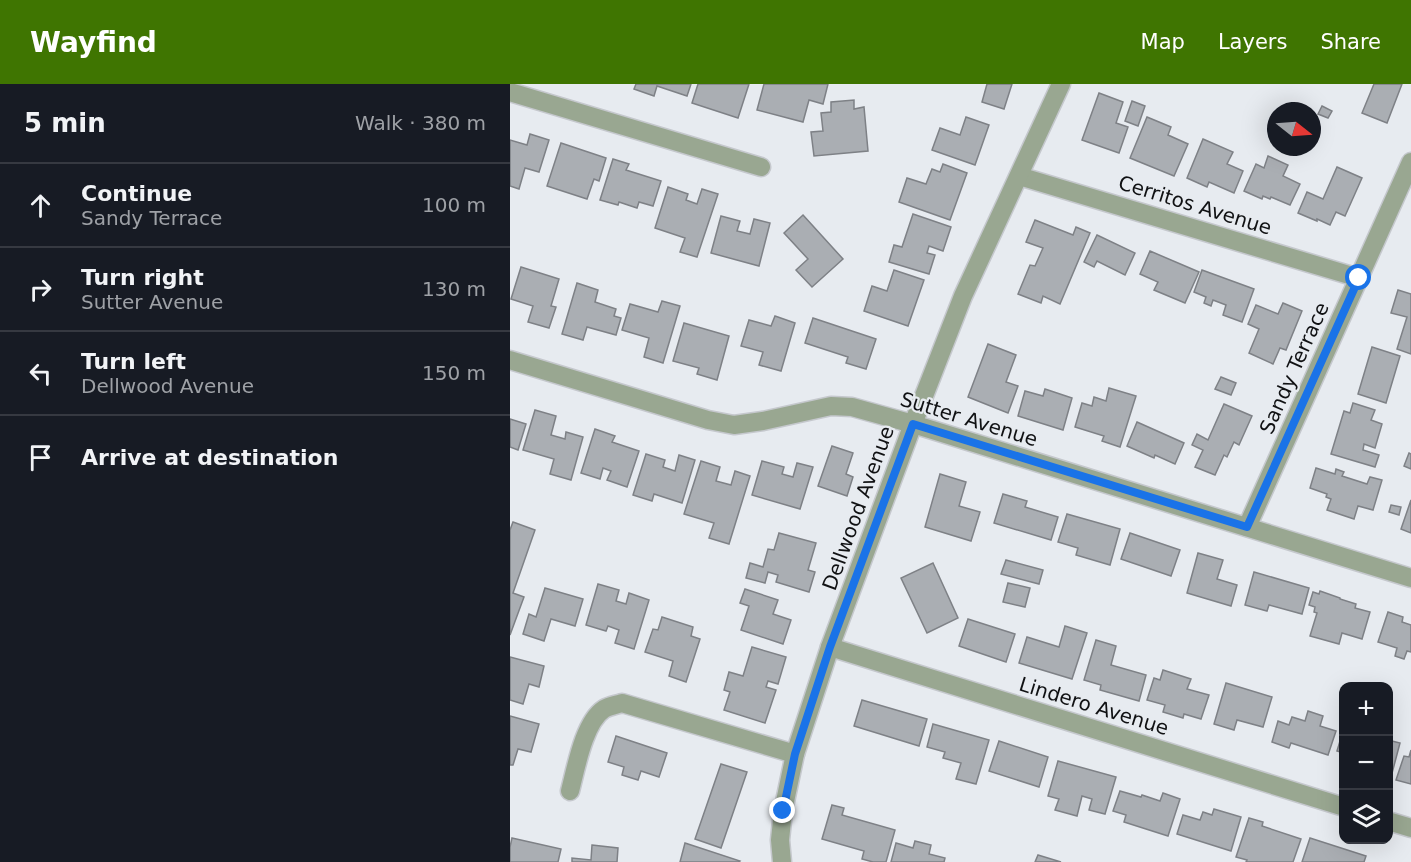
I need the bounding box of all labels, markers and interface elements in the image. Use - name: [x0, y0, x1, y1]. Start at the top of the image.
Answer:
- text: Wayfind: [30, 26, 157, 59]
- text: Map: [1141, 30, 1185, 54]
- text: Layers: [1218, 30, 1287, 54]
- text: Share: [1320, 30, 1381, 54]
- north arrow: [1267, 102, 1321, 156]
- text: 5 min: [24, 108, 106, 138]
- text: Walk · 380 m: [355, 111, 486, 135]
- street label: Cerritos Avenue: [1115, 170, 1275, 240]
- text: Continue: [81, 181, 192, 206]
- icon: ahead: [24, 189, 57, 222]
- text: 100 m: [422, 193, 486, 217]
- text: Sandy Terrace: [81, 206, 222, 230]
- route start: [1345, 264, 1371, 290]
- text: Turn right: [81, 265, 204, 290]
- icon: right: [24, 273, 57, 306]
- text: 130 m: [422, 277, 486, 301]
- text: Sutter Avenue: [81, 290, 223, 314]
- street label: Sandy Terrace: [1254, 299, 1334, 437]
- text: Turn left: [81, 349, 186, 374]
- icon: left: [24, 357, 57, 390]
- text: 150 m: [422, 361, 486, 385]
- text: Dellwood Avenue: [81, 374, 254, 398]
- street label: Sutter Avenue: [897, 387, 1041, 451]
- street label: Dellwood Avenue: [817, 423, 899, 593]
- icon: arrive: [24, 441, 57, 474]
- text: Arrive at destination: [81, 445, 338, 470]
- street label: Lindero Avenue: [1016, 672, 1172, 740]
- map controls: [1339, 682, 1393, 844]
- button: +: [1339, 682, 1393, 736]
- button: −: [1339, 736, 1393, 790]
- button: layers: [1339, 790, 1393, 844]
- route end: [769, 797, 795, 823]

